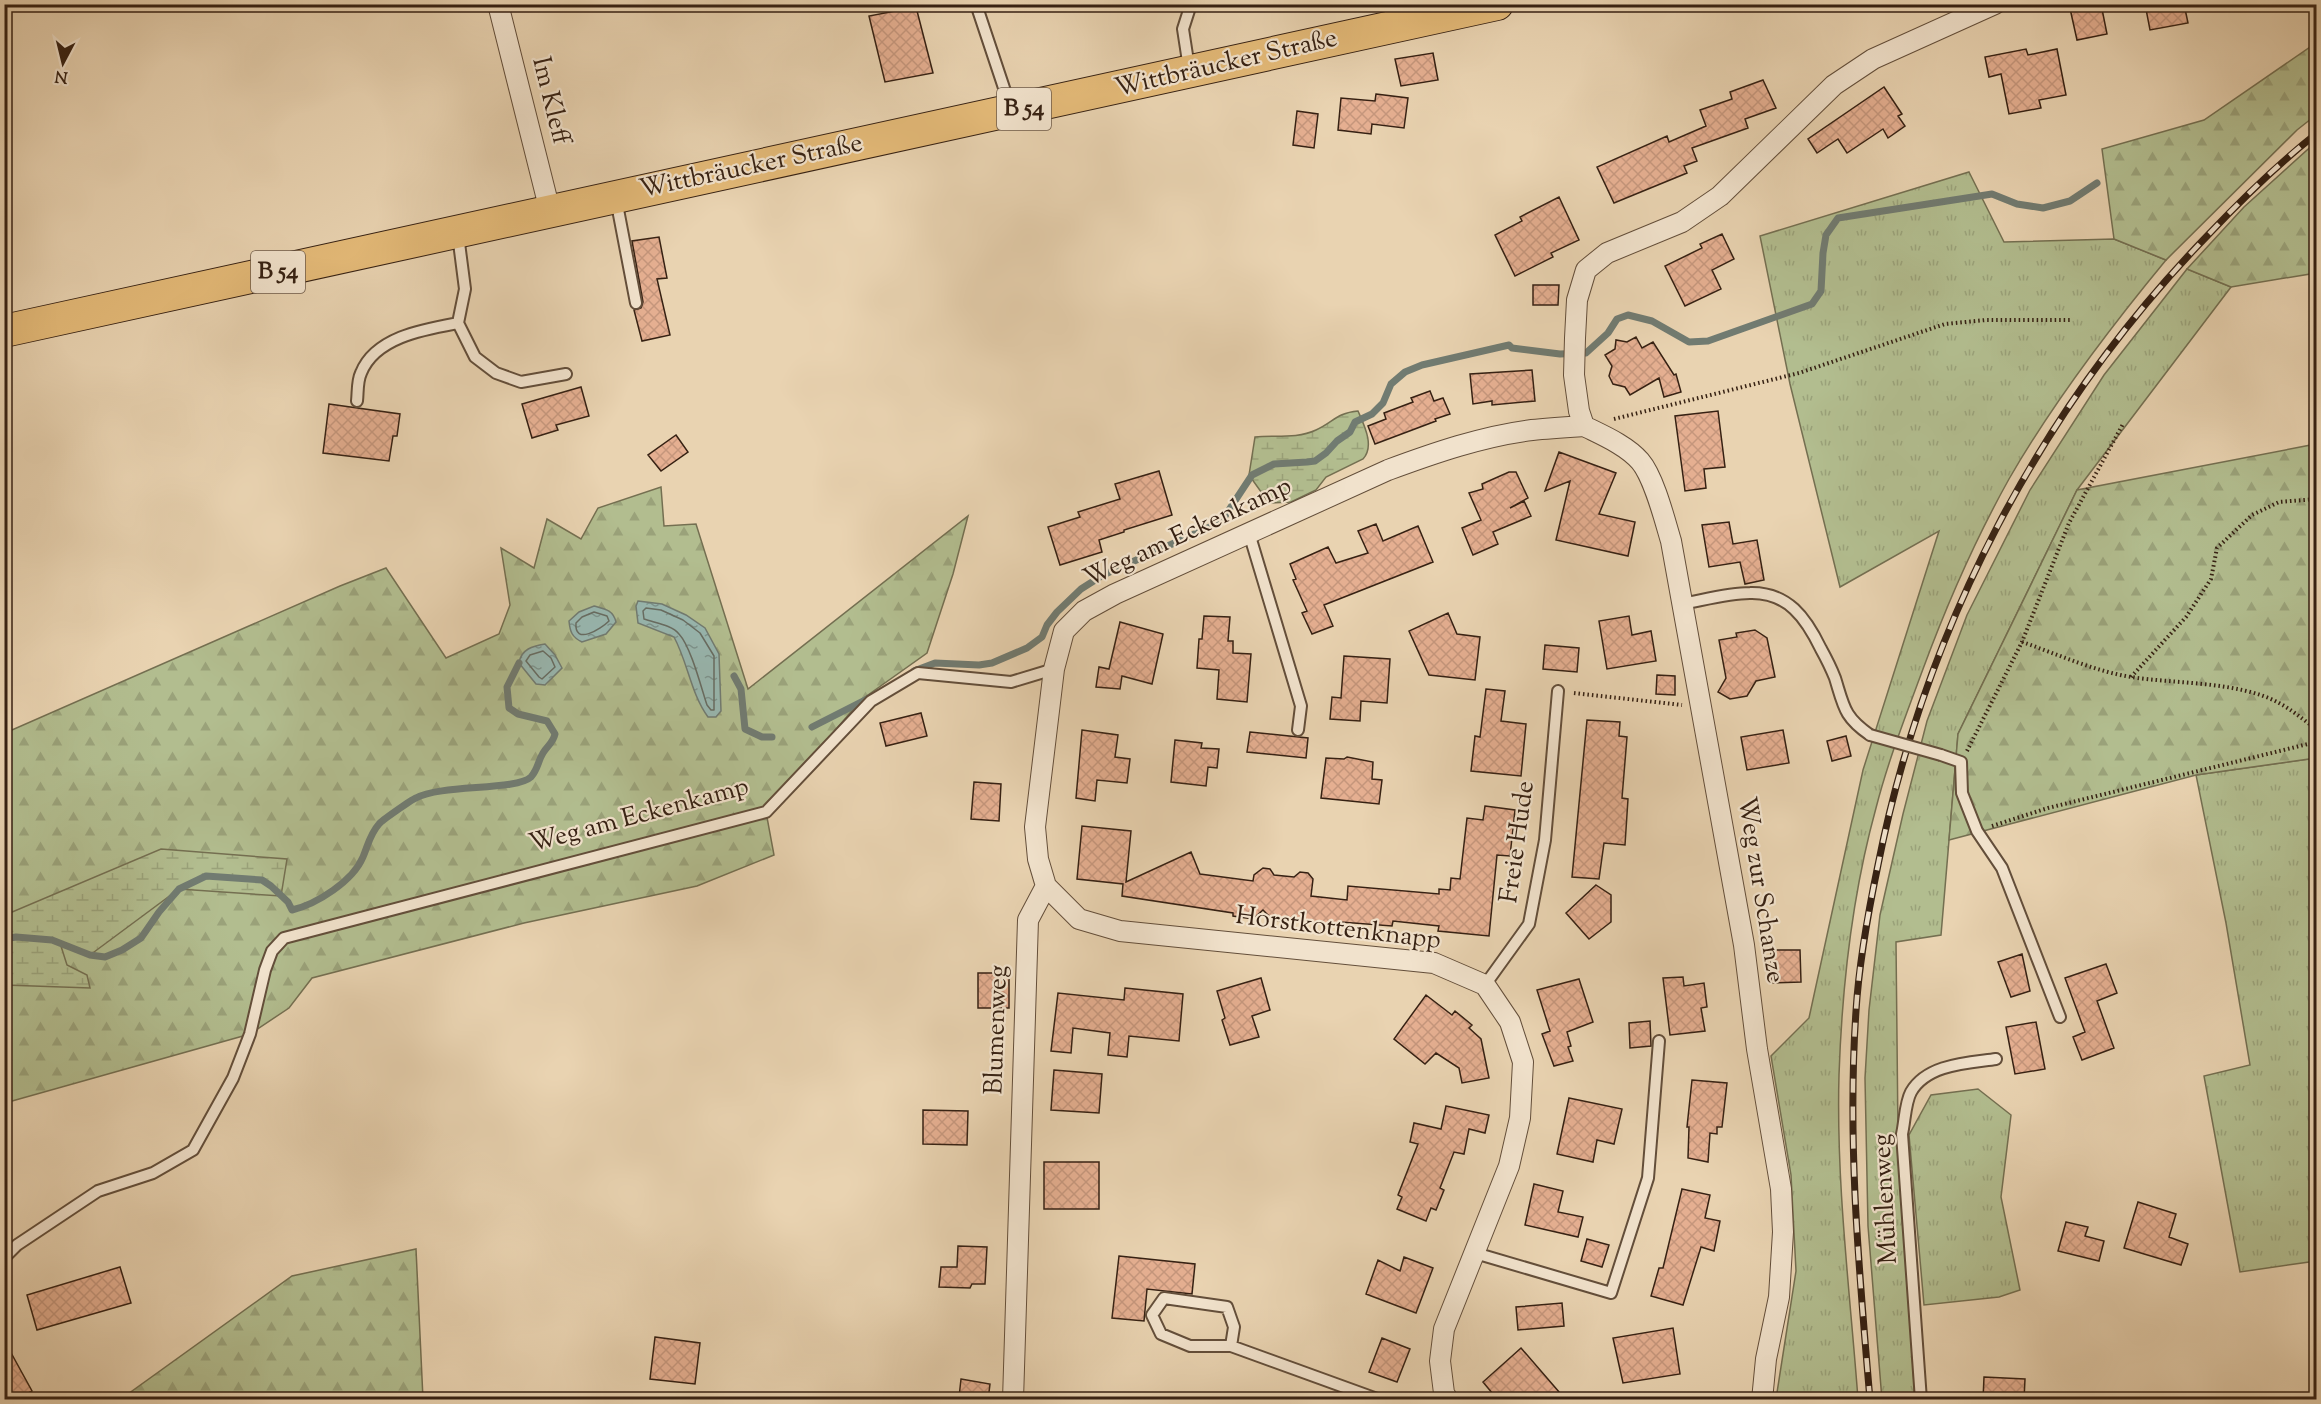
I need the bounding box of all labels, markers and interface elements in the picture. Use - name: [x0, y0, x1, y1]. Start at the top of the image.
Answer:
- street label: Wittbräucker Straße: [1111, 20, 1341, 108]
- north arrow: [33, 33, 93, 93]
- street label: Im Kleff: [521, 53, 579, 150]
- text: N: [54, 63, 69, 88]
- road number: B 54: [997, 88, 1051, 130]
- street label: Wittbräucker Straße: [636, 125, 866, 209]
- road number: B 54: [251, 251, 305, 293]
- street label: Weg am Eckenkamp: [1078, 468, 1298, 598]
- street label: Weg am Eckenkamp: [525, 769, 753, 863]
- street label: Freie Hude: [1491, 779, 1545, 905]
- street label: Weg zur Schanze: [1727, 794, 1793, 986]
- street label: Horstkottenknapp: [1233, 898, 1443, 960]
- street label: Blumenweg: [976, 965, 1018, 1095]
- street label: Mühlenweg: [1864, 1133, 1908, 1265]

